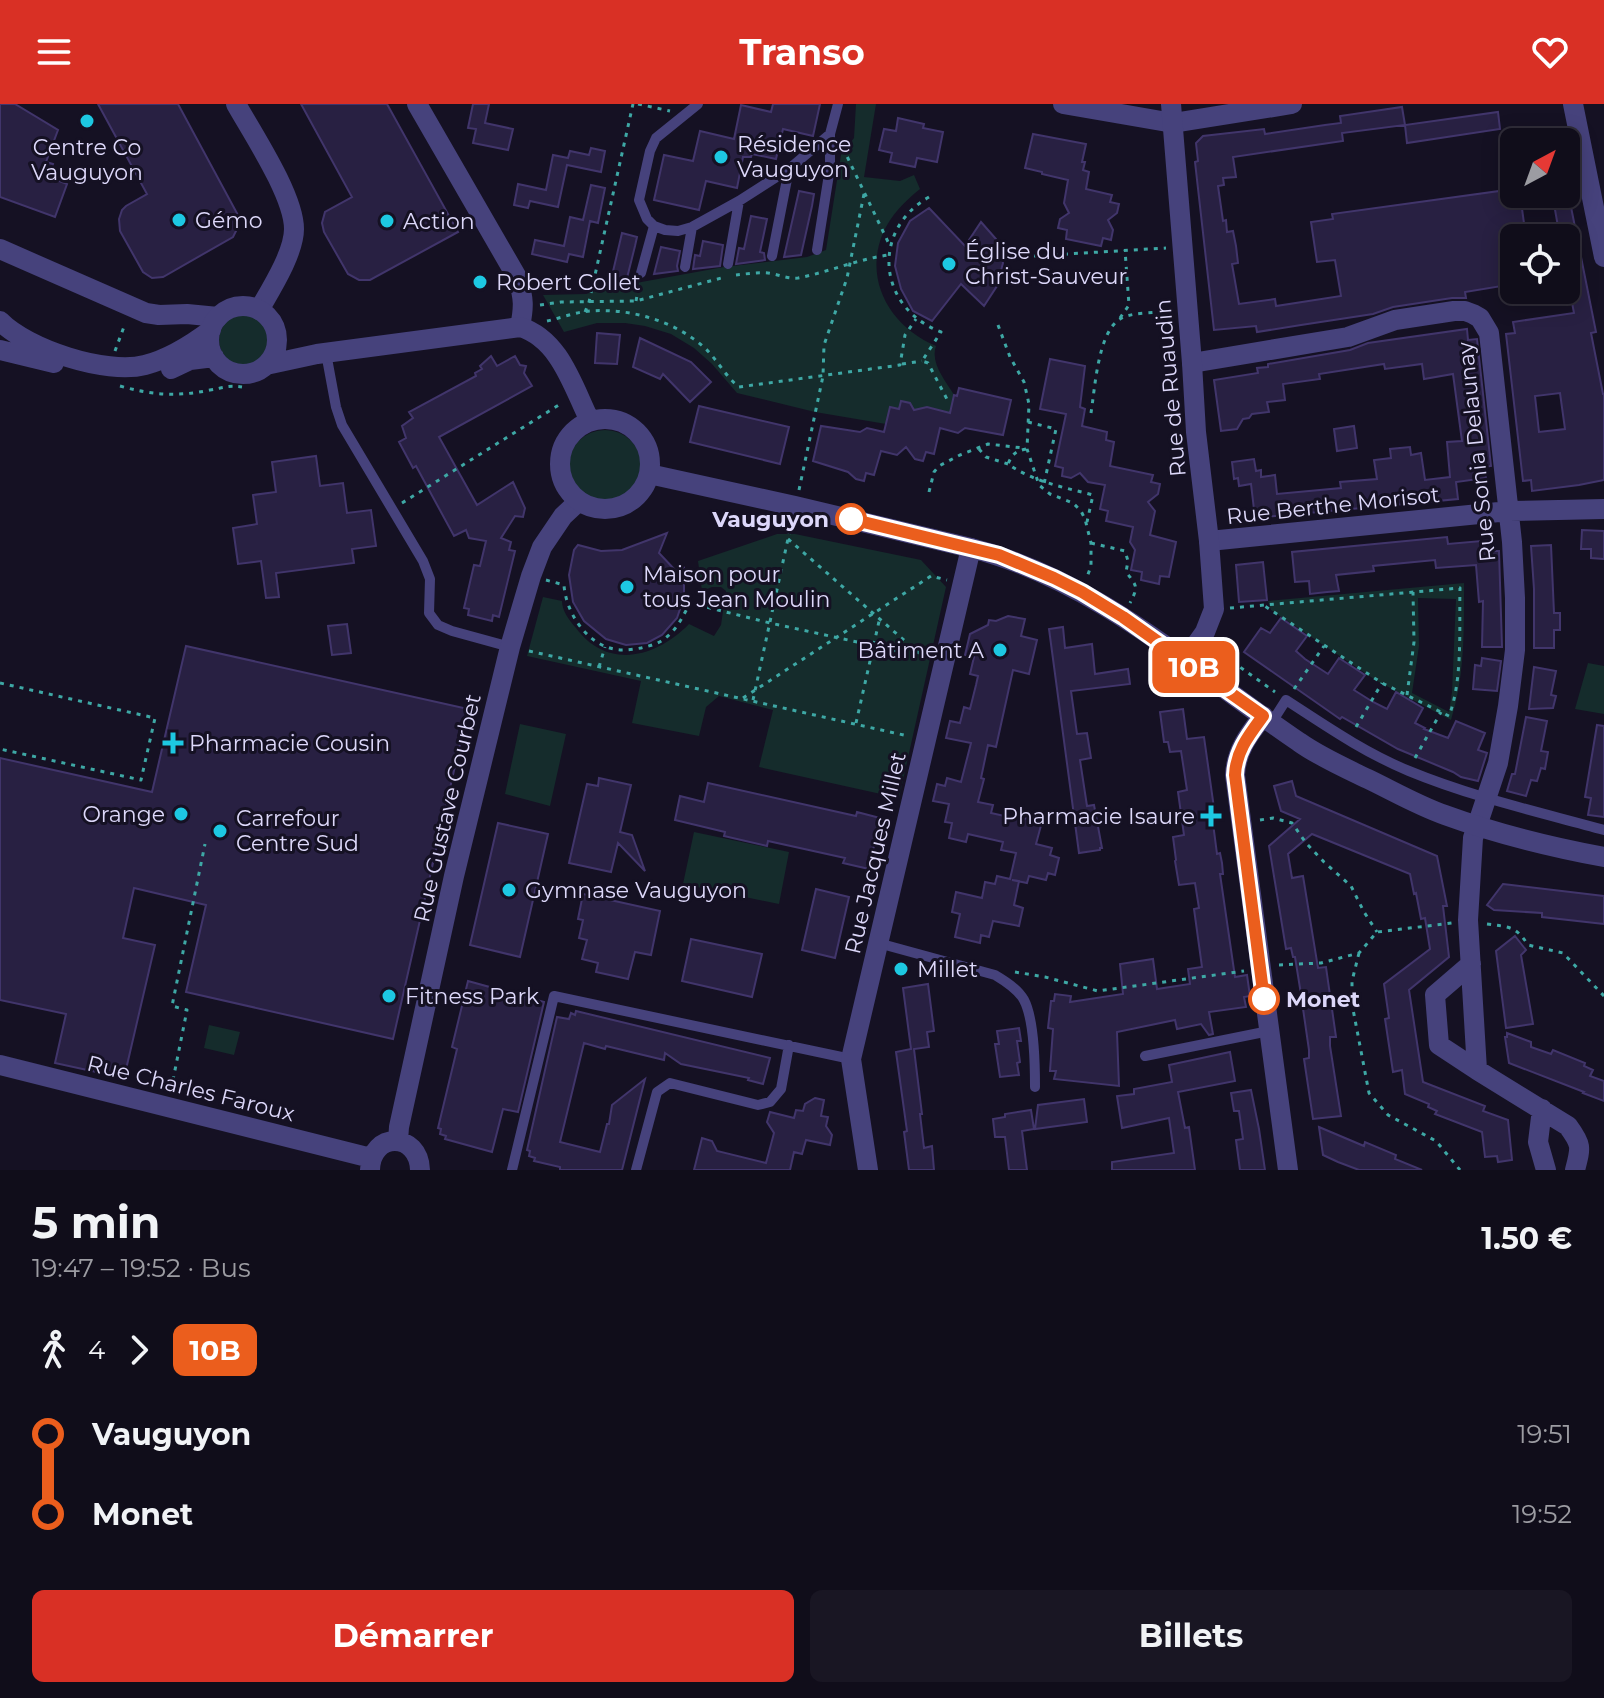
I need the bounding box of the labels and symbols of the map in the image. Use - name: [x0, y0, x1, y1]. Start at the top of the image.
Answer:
- marker: Centre Co Vauguyon: [78, 112, 96, 130]
- north arrow: [1500, 128, 1580, 208]
- place label: Résidence Vauguyon: [737, 131, 851, 183]
- place label: Centre Co Vauguyon: [31, 134, 143, 186]
- marker: Résidence Vauguyon: [712, 148, 730, 166]
- place label: Gémo: [195, 207, 262, 234]
- place label: Action: [403, 208, 475, 235]
- marker: Gémo: [170, 211, 188, 229]
- marker: Action: [378, 212, 396, 230]
- place label: Église du Christ-Sauveur: [965, 238, 1127, 290]
- marker: Église du Christ-Sauveur: [940, 255, 958, 273]
- place label: Robert Collet: [496, 269, 641, 296]
- marker: Robert Collet: [471, 273, 489, 291]
- street label: Rue de Ruaudin: [1149, 298, 1192, 478]
- street label: Rue Sonia Delaunay: [1452, 341, 1501, 563]
- street label: Rue Berthe Morisot: [1225, 481, 1441, 530]
- marker: Vauguyon: [836, 504, 866, 534]
- place label: Vauguyon: [711, 506, 829, 533]
- place label: Maison pour tous Jean Moulin: [643, 561, 831, 613]
- marker: Maison pour tous Jean Moulin: [618, 578, 636, 596]
- place label: Bâtiment A: [858, 637, 984, 664]
- marker: Bâtiment A: [991, 641, 1009, 659]
- line badge: 10B: [1148, 641, 1240, 693]
- street label: Rue Gustave Courbet: [408, 691, 487, 925]
- place label: Pharmacie Cousin: [189, 730, 390, 757]
- marker: Pharmacie Cousin: [164, 734, 182, 752]
- street label: Rue Jacques Millet: [839, 749, 912, 957]
- place label: Orange: [82, 801, 165, 828]
- place label: Pharmacie Isaure: [1002, 803, 1195, 830]
- marker: Orange: [172, 805, 190, 823]
- place label: Carrefour Centre Sud: [236, 805, 359, 857]
- marker: Pharmacie Isaure: [1202, 807, 1220, 825]
- marker: Carrefour Centre Sud: [211, 822, 229, 840]
- place label: Gymnase Vauguyon: [525, 877, 747, 904]
- marker: Gymnase Vauguyon: [500, 881, 518, 899]
- place label: Millet: [917, 956, 978, 983]
- marker: Millet: [892, 960, 910, 978]
- place label: Fitness Park: [405, 983, 540, 1010]
- marker: Monet: [1249, 984, 1279, 1014]
- place label: Monet: [1286, 986, 1361, 1013]
- marker: Fitness Park: [380, 987, 398, 1005]
- street label: Rue Charles Faroux: [84, 1050, 298, 1127]

